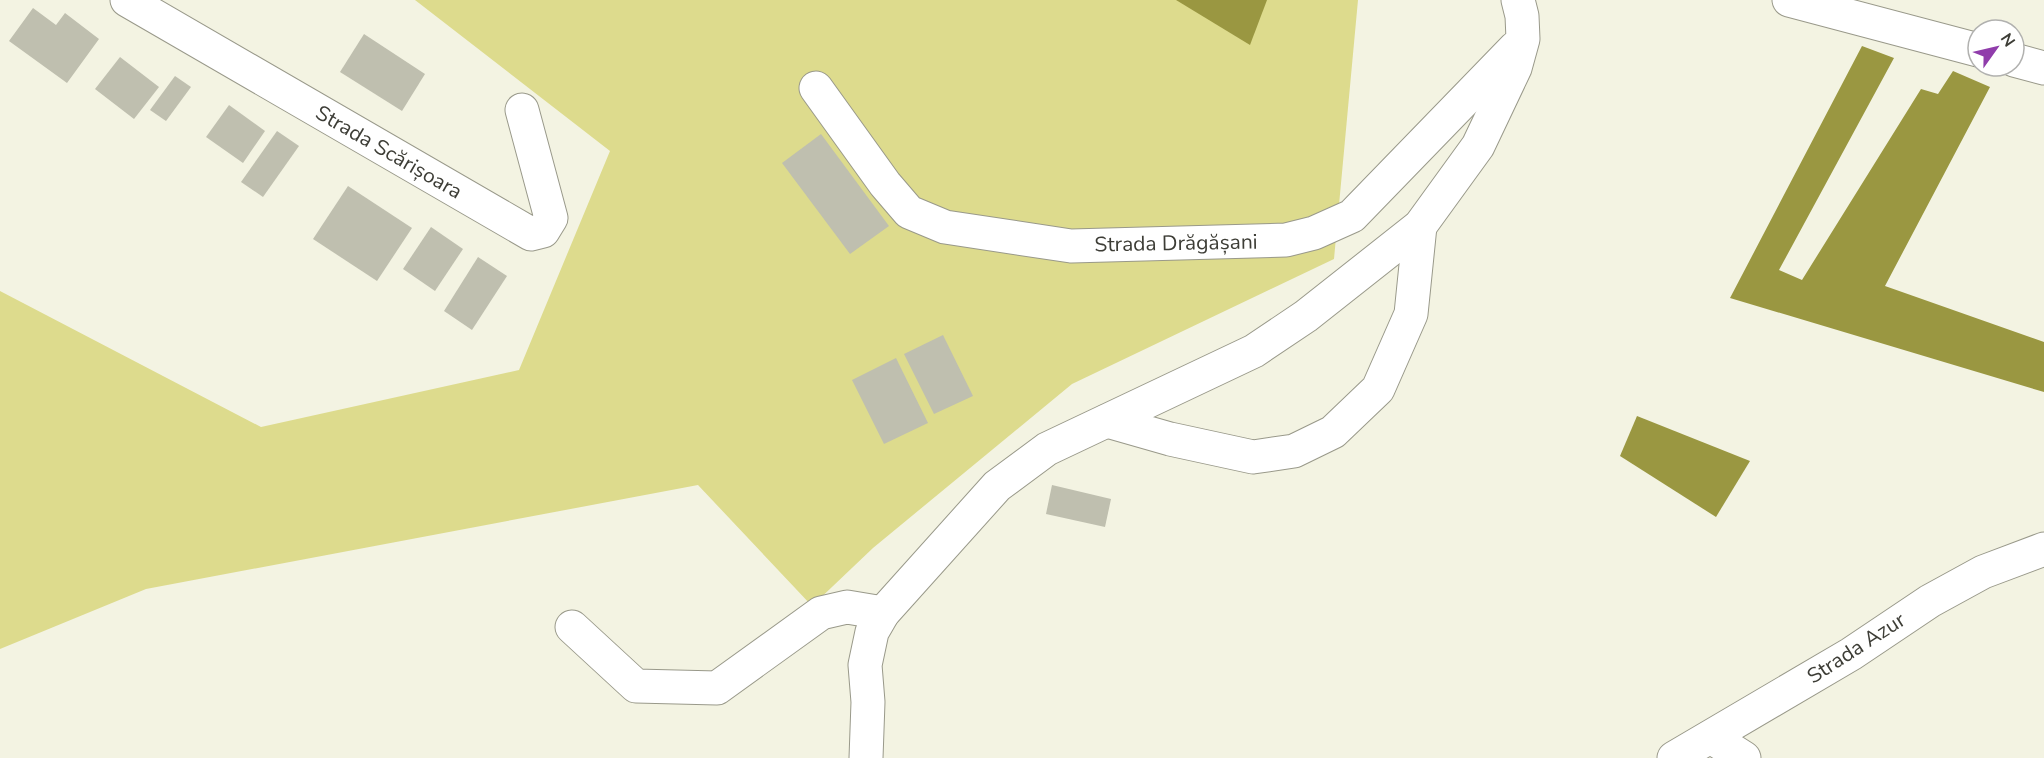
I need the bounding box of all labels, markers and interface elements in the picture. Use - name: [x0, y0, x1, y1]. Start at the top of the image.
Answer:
- north arrow: [1966, 18, 2026, 78]
- text: N: [1995, 29, 2020, 51]
- street label: Strada Scărișoara: [311, 99, 467, 205]
- street label: Strada Drăgășani: [1094, 228, 1258, 258]
- street label: Strada Azur: [1801, 606, 1911, 690]

